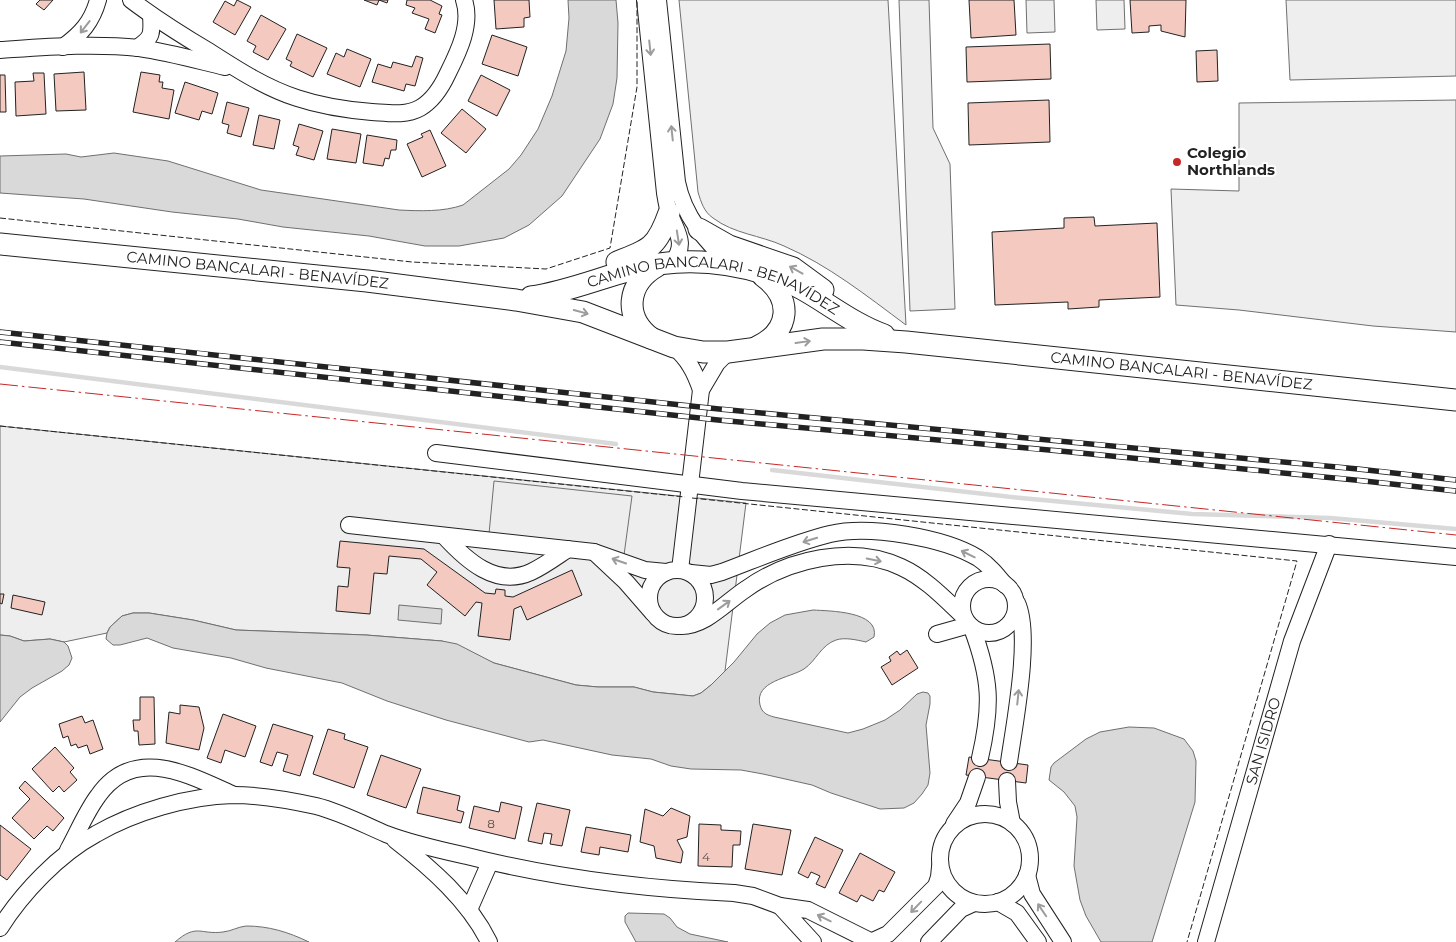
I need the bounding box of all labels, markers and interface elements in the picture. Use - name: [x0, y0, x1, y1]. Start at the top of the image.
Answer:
- one-way arrow: [80, 20, 91, 33]
- one-way arrow: [646, 40, 655, 56]
- one-way arrow: [667, 125, 676, 141]
- place label: Colegio Northlands: [1187, 143, 1275, 179]
- marker: Colegio Northlands: [1171, 156, 1183, 168]
- one-way arrow: [674, 230, 684, 246]
- street label: CAMINO BANCALARI - BENAVÍDEZ: [126, 247, 390, 293]
- street label: CAMINO BANCALARI - BENAVÍDEZ: [584, 252, 843, 319]
- one-way arrow: [788, 265, 803, 275]
- one-way arrow: [572, 307, 588, 317]
- one-way arrow: [794, 337, 810, 347]
- street label: CAMINO BANCALARI - BENAVÍDEZ: [1049, 347, 1314, 394]
- one-way arrow: [802, 536, 818, 546]
- one-way arrow: [961, 548, 976, 558]
- one-way arrow: [612, 556, 628, 565]
- one-way arrow: [865, 556, 881, 565]
- one-way arrow: [717, 600, 731, 610]
- one-way arrow: [1013, 689, 1023, 705]
- street label: SAN ISIDRO: [1241, 695, 1284, 787]
- house number: 8: [487, 816, 495, 831]
- house number: 4: [702, 849, 710, 864]
- one-way arrow: [910, 900, 922, 913]
- one-way arrow: [1037, 903, 1047, 917]
- one-way arrow: [817, 913, 832, 923]

